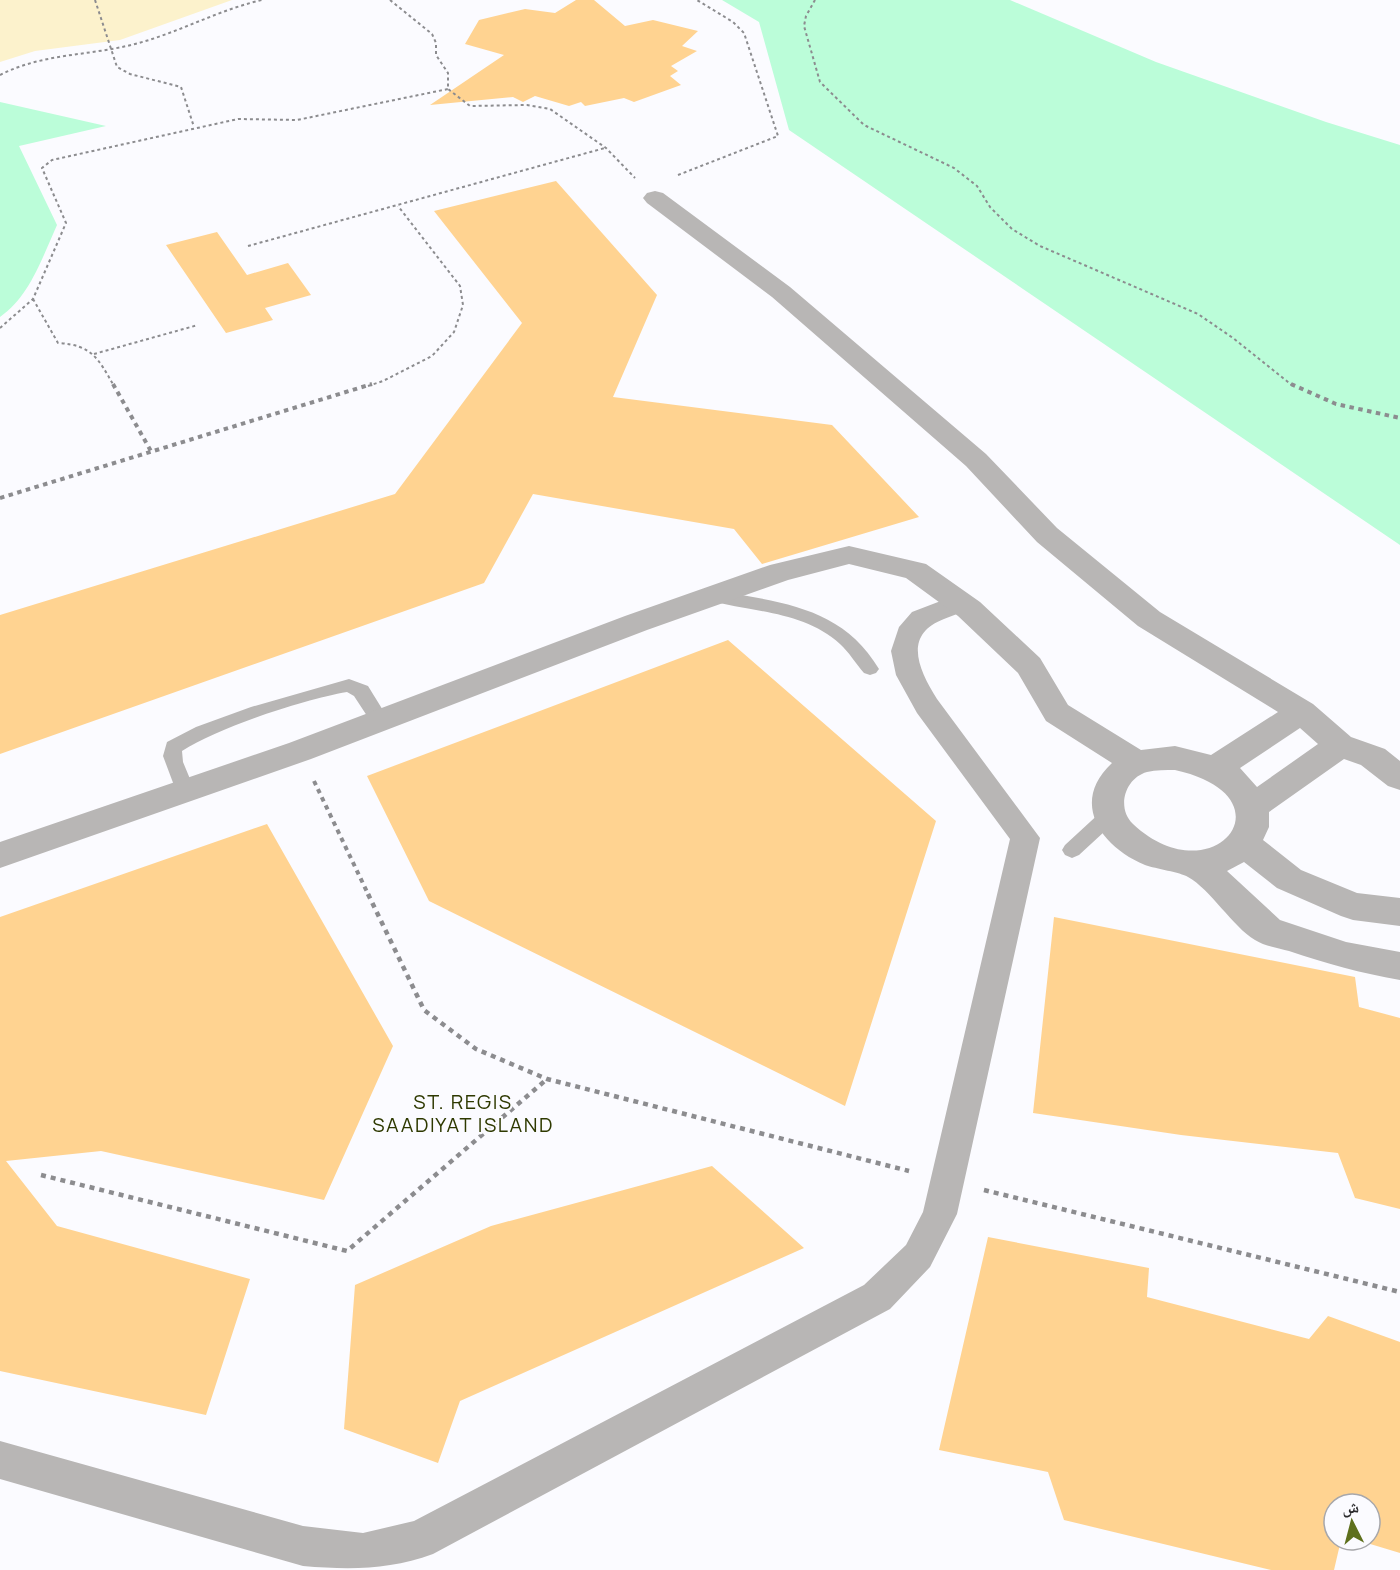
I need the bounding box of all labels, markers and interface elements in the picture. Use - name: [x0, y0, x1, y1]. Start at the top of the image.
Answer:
- district label: ST. REGIS SAADIYAT ISLAND: [372, 1088, 554, 1138]
- north arrow: [1322, 1492, 1382, 1552]
- text: ش: [1341, 1495, 1360, 1519]

